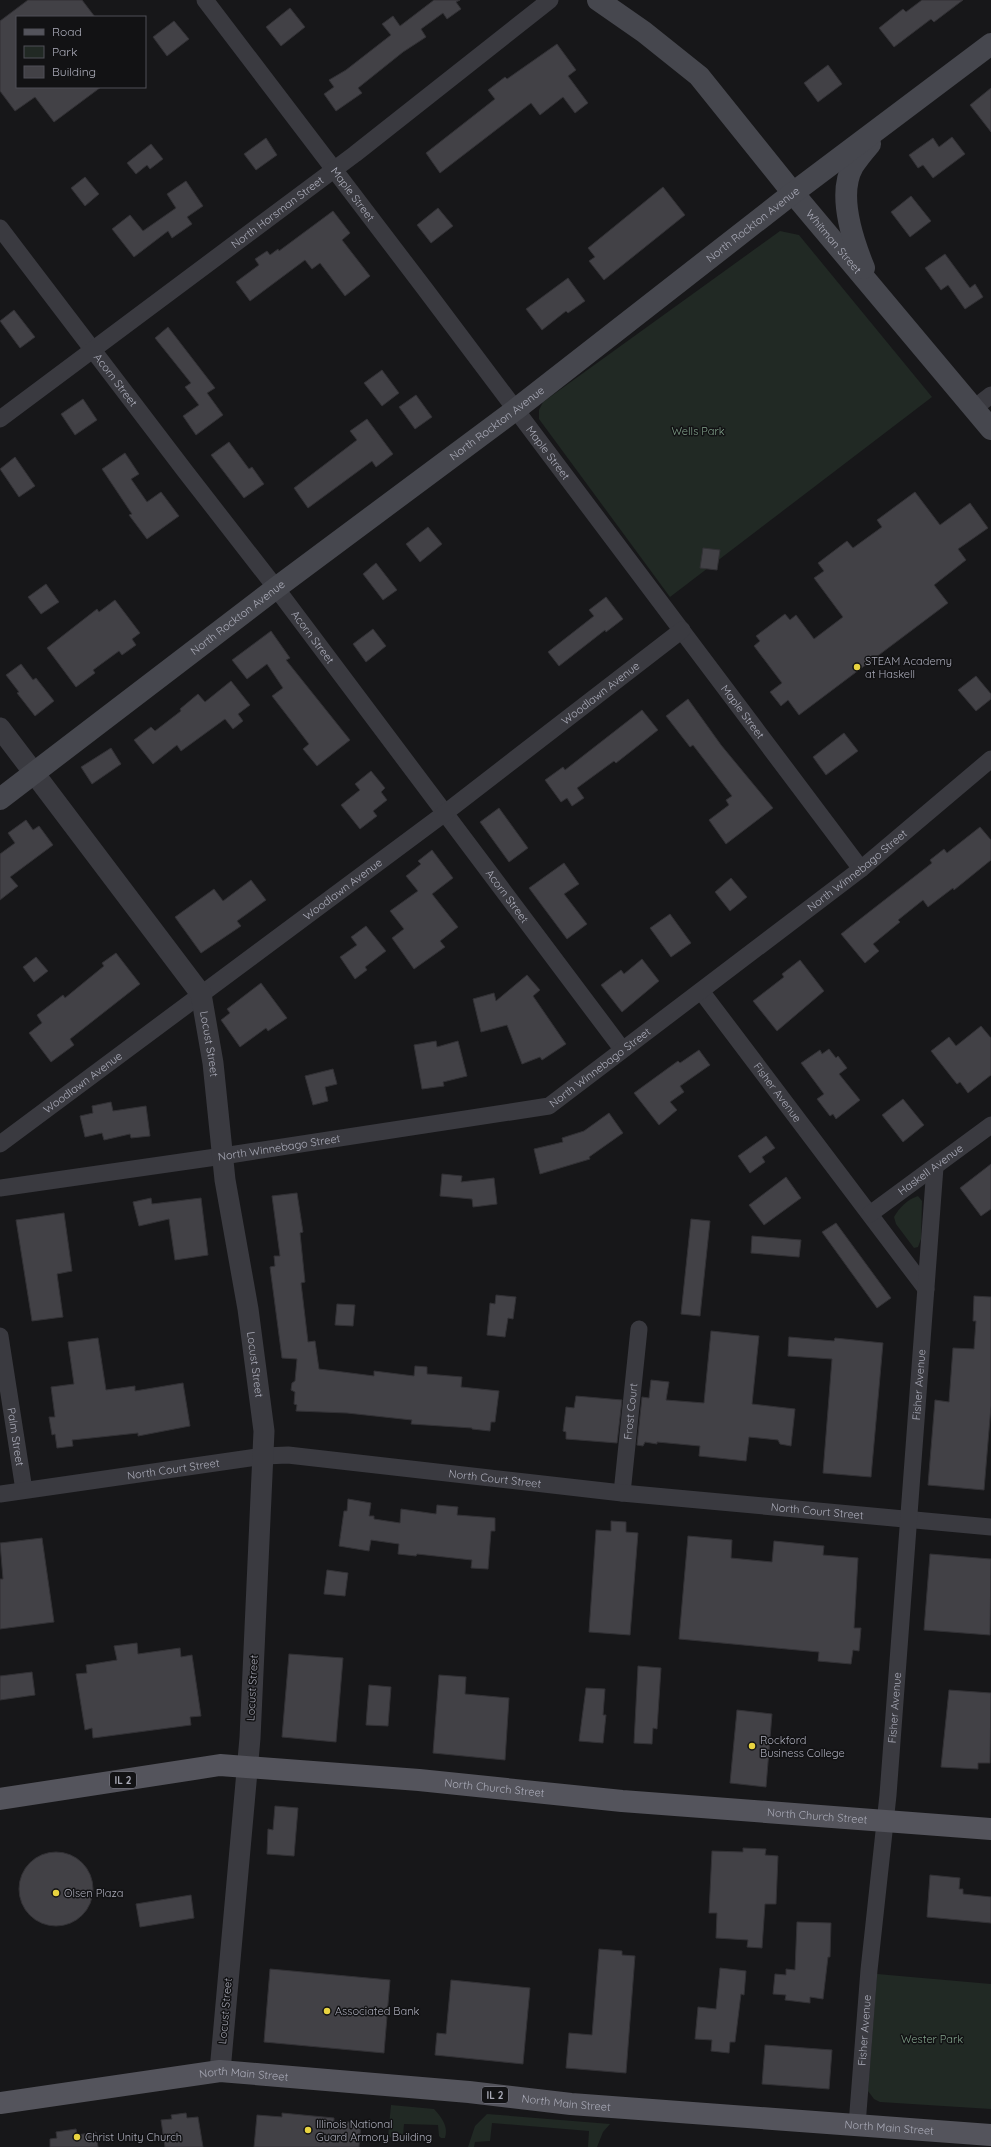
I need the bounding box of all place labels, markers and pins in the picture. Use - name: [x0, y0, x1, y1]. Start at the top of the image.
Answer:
- place label: STEAM Academy at Haskell: [865, 654, 952, 681]
- marker: STEAM Academy at Haskell: [852, 662, 862, 672]
- place label: Rockford Business College: [760, 1733, 845, 1760]
- marker: Rockford Business College: [747, 1741, 757, 1751]
- place label: Olsen Plaza: [64, 1886, 123, 1900]
- marker: Olsen Plaza: [51, 1888, 61, 1898]
- place label: Associated Bank: [335, 2004, 420, 2018]
- marker: Associated Bank: [322, 2006, 332, 2016]
- place label: Illinois National Guard Armory Building: [316, 2117, 432, 2144]
- marker: Illinois National Guard Armory Building: [303, 2125, 313, 2135]
- place label: Christ Unity Church: [85, 2130, 182, 2144]
- marker: Christ Unity Church: [72, 2132, 82, 2142]

